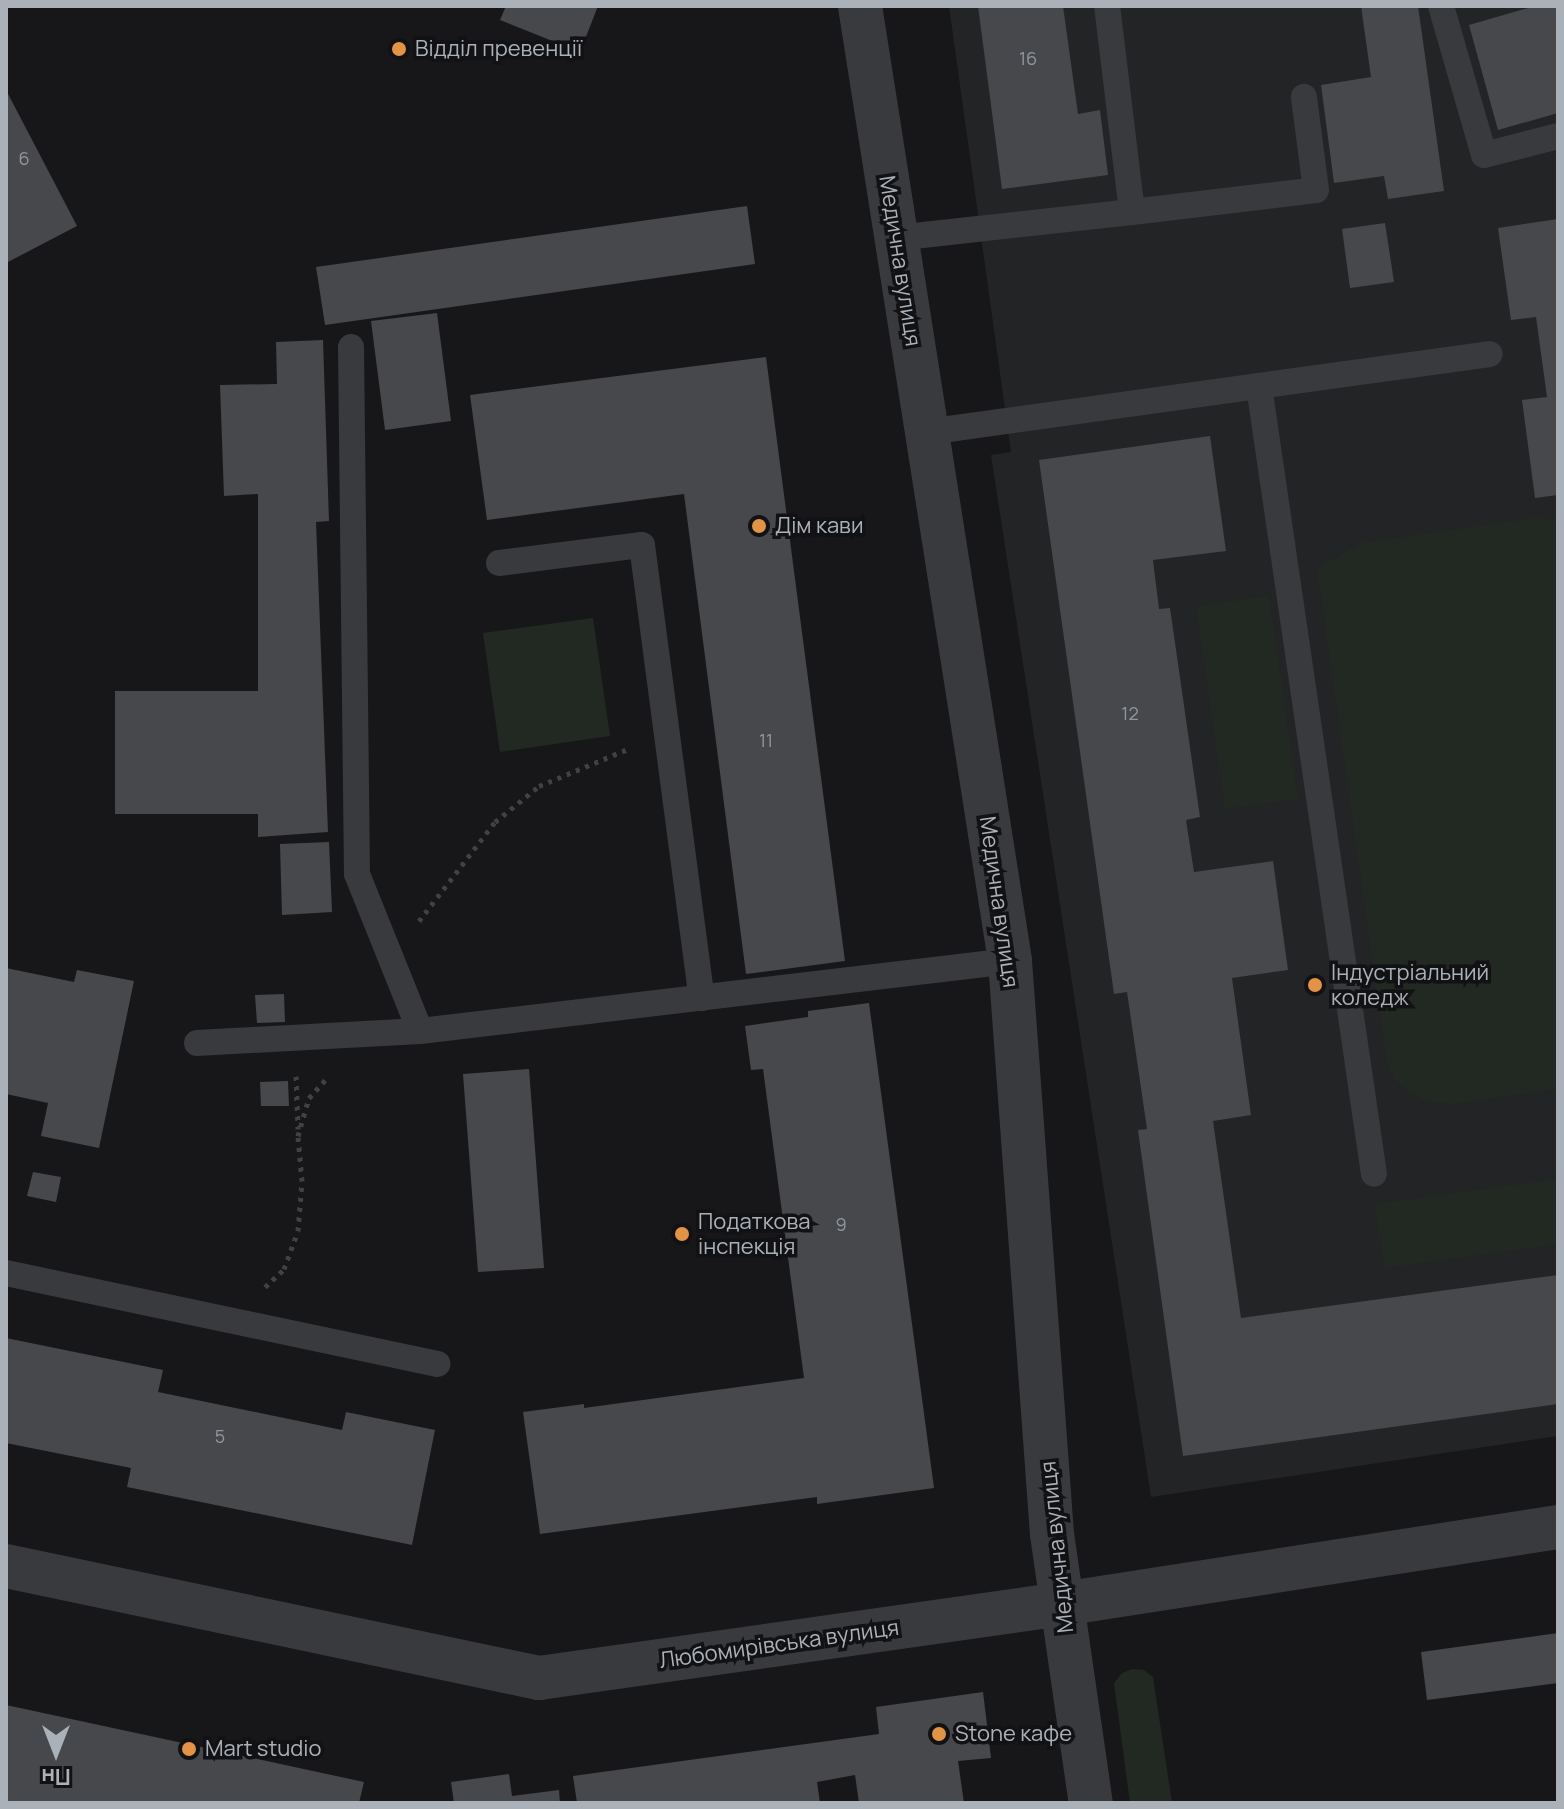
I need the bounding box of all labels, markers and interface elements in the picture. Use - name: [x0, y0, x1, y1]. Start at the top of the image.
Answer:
- place label: Відділ превенції: [415, 36, 582, 62]
- marker: Відділ превенції: [390, 40, 408, 58]
- house number: 16: [1019, 47, 1037, 69]
- house number: 6: [18, 147, 30, 169]
- street label: Медична вулиця: [873, 174, 927, 348]
- place label: Дiм кави: [775, 513, 863, 539]
- marker: Дiм кави: [750, 517, 768, 535]
- house number: 12: [1121, 702, 1139, 724]
- house number: 11: [759, 729, 773, 751]
- street label: Медична вулиця: [974, 815, 1024, 989]
- place label: Індустріальний коледж: [1331, 959, 1489, 1010]
- marker: Індустріальний коледж: [1306, 976, 1324, 994]
- place label: Податкова інспекція: [698, 1208, 810, 1260]
- house number: 9: [835, 1213, 847, 1235]
- marker: Податкова інспекція: [673, 1225, 691, 1243]
- house number: 5: [215, 1425, 225, 1447]
- street label: Медична вулиця: [1035, 1460, 1079, 1634]
- street label: Любомирівська вулиця: [658, 1614, 900, 1674]
- north arrow: [16, 1713, 96, 1793]
- place label: Stone кафе: [955, 1721, 1072, 1747]
- marker: Stone кафе: [930, 1725, 948, 1743]
- place label: Mart studio: [205, 1736, 321, 1762]
- marker: Mart studio: [180, 1740, 198, 1758]
- text: Пн: [41, 1762, 71, 1792]

